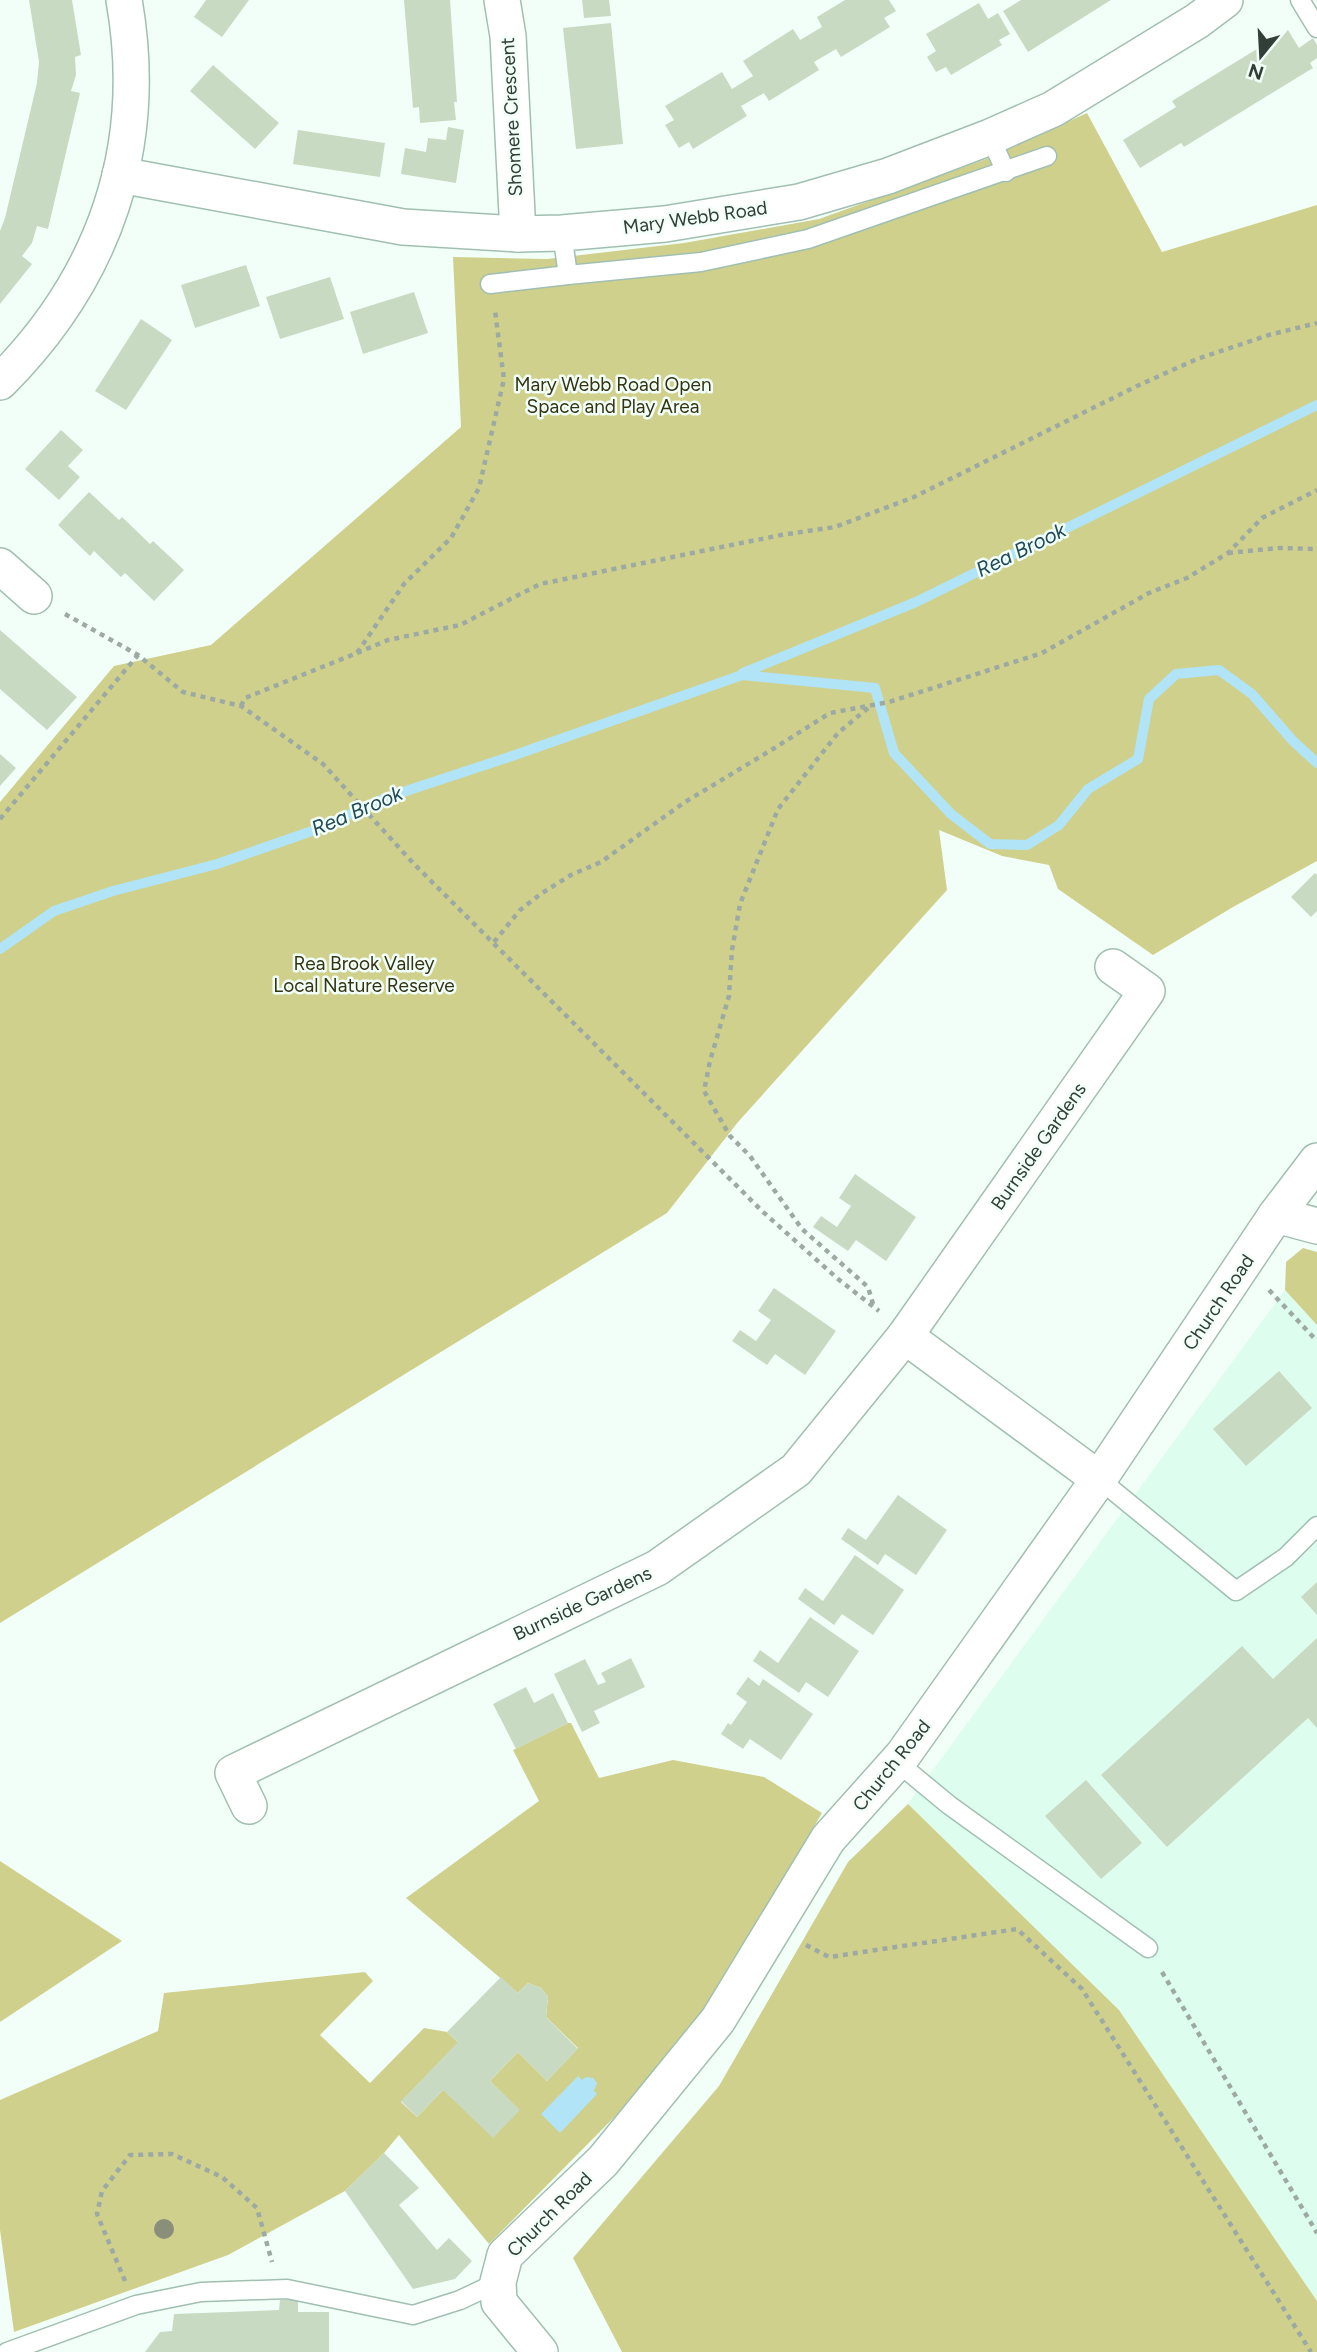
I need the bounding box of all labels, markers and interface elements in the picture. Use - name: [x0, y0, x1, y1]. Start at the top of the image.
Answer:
- north arrow: [1226, 21, 1296, 91]
- street label: Shomere Crescent: [496, 37, 527, 197]
- text: N: [1245, 58, 1266, 85]
- street label: Mary Webb Road: [621, 196, 769, 239]
- park label: Mary Webb Road Open Space and Play Area: [514, 373, 712, 418]
- water label: Rea Brook: [972, 517, 1070, 582]
- water label: Rea Brook: [307, 780, 407, 841]
- park label: Rea Brook Valley Local Nature Reserve: [273, 952, 455, 997]
- street label: Burnside Gardens: [986, 1078, 1091, 1214]
- street label: Church Road: [1178, 1250, 1259, 1355]
- street label: Burnside Gardens: [509, 1561, 655, 1646]
- street label: Church Road: [848, 1715, 935, 1816]
- street label: Church Road: [502, 2167, 597, 2262]

